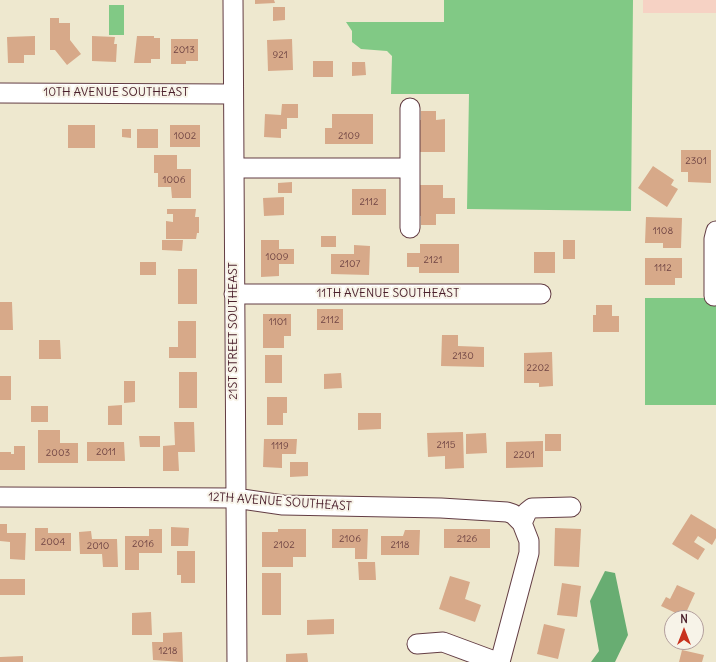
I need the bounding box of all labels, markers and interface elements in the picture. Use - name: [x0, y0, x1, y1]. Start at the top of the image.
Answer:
- house number: 2013: [173, 44, 195, 56]
- house number: 921: [272, 49, 288, 61]
- street label: 10TH AVENUE SOUTHEAST: [43, 86, 189, 100]
- house number: 1002: [174, 130, 196, 142]
- house number: 2109: [338, 130, 360, 142]
- house number: 2301: [685, 155, 707, 167]
- house number: 1006: [163, 174, 185, 186]
- house number: 2112: [360, 196, 378, 208]
- house number: 1108: [653, 225, 673, 237]
- house number: 1009: [266, 251, 288, 263]
- house number: 2121: [424, 254, 442, 266]
- house number: 2107: [340, 258, 360, 270]
- street label: 21ST STREET SOUTHEAST: [227, 262, 241, 400]
- house number: 1112: [654, 262, 672, 274]
- street label: 11TH AVENUE SOUTHEAST: [317, 287, 459, 301]
- house number: 2112: [321, 314, 339, 326]
- house number: 1101: [269, 316, 287, 328]
- house number: 2130: [452, 350, 474, 362]
- house number: 2202: [526, 362, 550, 374]
- house number: 2115: [436, 439, 456, 451]
- house number: 1119: [271, 440, 289, 452]
- house number: 2011: [96, 446, 116, 458]
- house number: 2003: [46, 447, 70, 459]
- house number: 2201: [513, 449, 535, 461]
- street label: 12TH AVENUE SOUTHEAST: [208, 490, 352, 514]
- house number: 2106: [339, 533, 361, 545]
- house number: 2126: [457, 533, 477, 545]
- house number: 2004: [41, 536, 65, 548]
- house number: 2016: [132, 538, 154, 550]
- house number: 2102: [273, 539, 295, 551]
- house number: 2118: [390, 539, 410, 551]
- house number: 2010: [87, 540, 109, 552]
- north arrow: [664, 610, 704, 650]
- text: N: [680, 612, 688, 626]
- house number: 1218: [158, 645, 178, 657]

